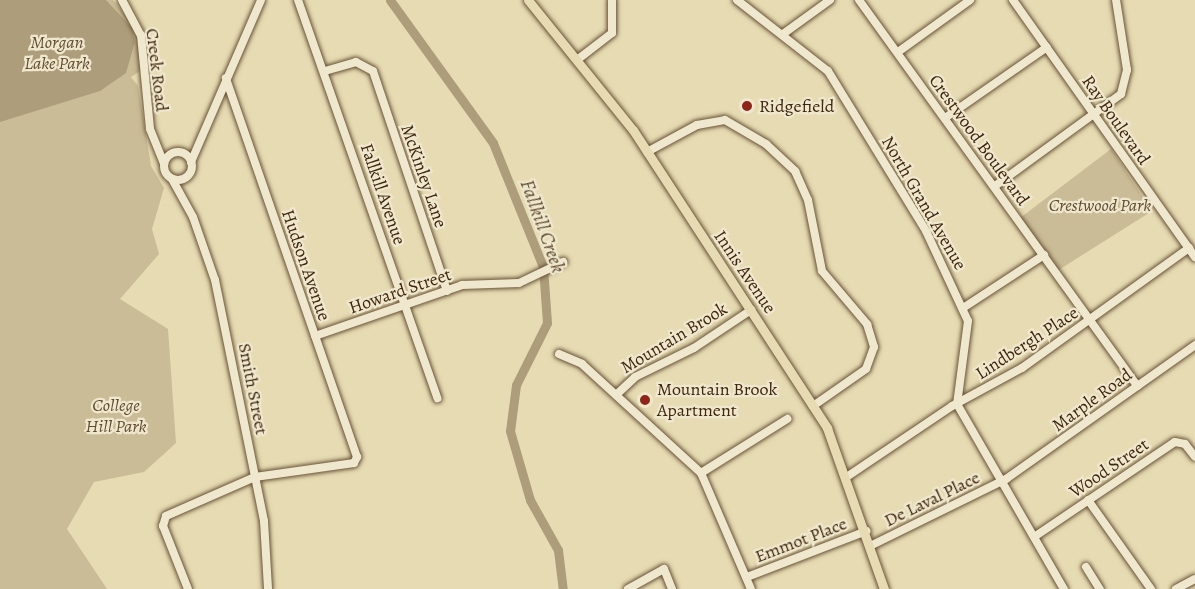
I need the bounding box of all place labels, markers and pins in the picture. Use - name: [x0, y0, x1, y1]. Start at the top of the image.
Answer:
- place label: Ridgefield: [759, 95, 834, 117]
- marker: Ridgefield: [740, 99, 754, 113]
- place label: Mountain Brook Apartment: [657, 379, 777, 422]
- marker: Mountain Brook Apartment: [638, 393, 652, 407]

